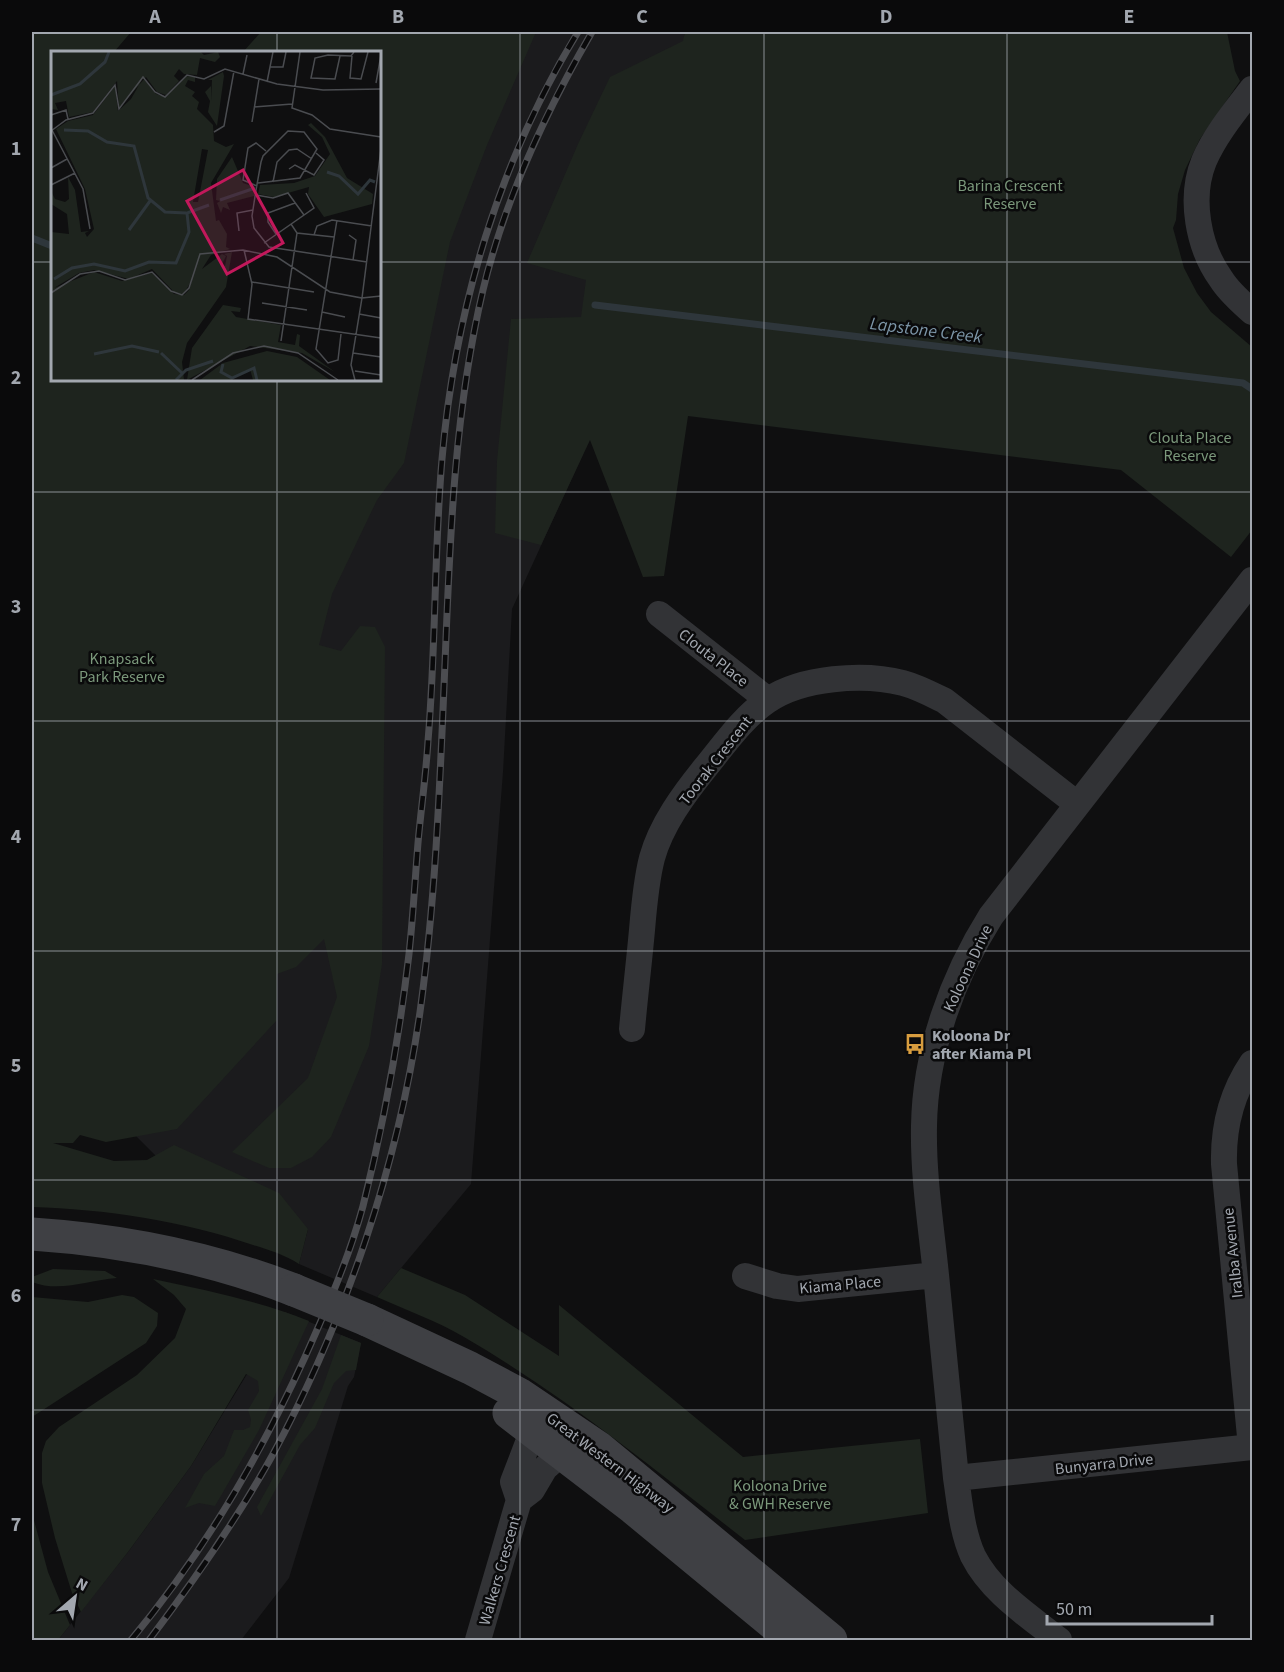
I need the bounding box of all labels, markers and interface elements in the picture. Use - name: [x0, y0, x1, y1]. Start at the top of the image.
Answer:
- text: A: [148, 3, 161, 31]
- text: B: [392, 3, 404, 31]
- text: C: [636, 3, 648, 31]
- text: D: [880, 3, 892, 31]
- text: E: [1124, 3, 1134, 31]
- inset map: [51, 51, 381, 381]
- text: 1: [11, 135, 21, 163]
- park label: Barina Crescent Reserve: [957, 175, 1063, 215]
- water label: Lapstone Creek: [868, 311, 984, 350]
- text: 2: [11, 364, 21, 392]
- park label: Clouta Place Reserve: [1148, 427, 1232, 467]
- text: 3: [11, 593, 21, 621]
- street label: Clouta Place: [674, 624, 753, 692]
- park label: Knapsack Park Reserve: [79, 648, 165, 688]
- street label: Toorak Crescent: [674, 711, 758, 810]
- text: 4: [11, 823, 22, 851]
- street label: Koloona Drive: [938, 921, 998, 1016]
- place label: Koloona Dr after Kiama Pl: [932, 1025, 1032, 1065]
- bus stop icon: Koloona Dr after Kiama Pl: [903, 1032, 927, 1056]
- text: 5: [11, 1052, 21, 1080]
- street label: Iralba Avenue: [1217, 1207, 1249, 1299]
- street label: Kiama Place: [798, 1270, 882, 1300]
- text: 6: [11, 1282, 21, 1310]
- street label: Great Western Highway: [542, 1407, 679, 1519]
- street label: Bunyarra Drive: [1054, 1448, 1154, 1480]
- park label: Koloona Drive & GWH Reserve: [729, 1475, 831, 1515]
- text: 7: [11, 1511, 21, 1539]
- street label: Walkers Crescent: [474, 1512, 526, 1628]
- north arrow: [45, 1567, 105, 1627]
- text: N: [72, 1573, 92, 1597]
- scale bar: [1047, 1588, 1212, 1626]
- text: 50 m: [1056, 1597, 1092, 1622]

